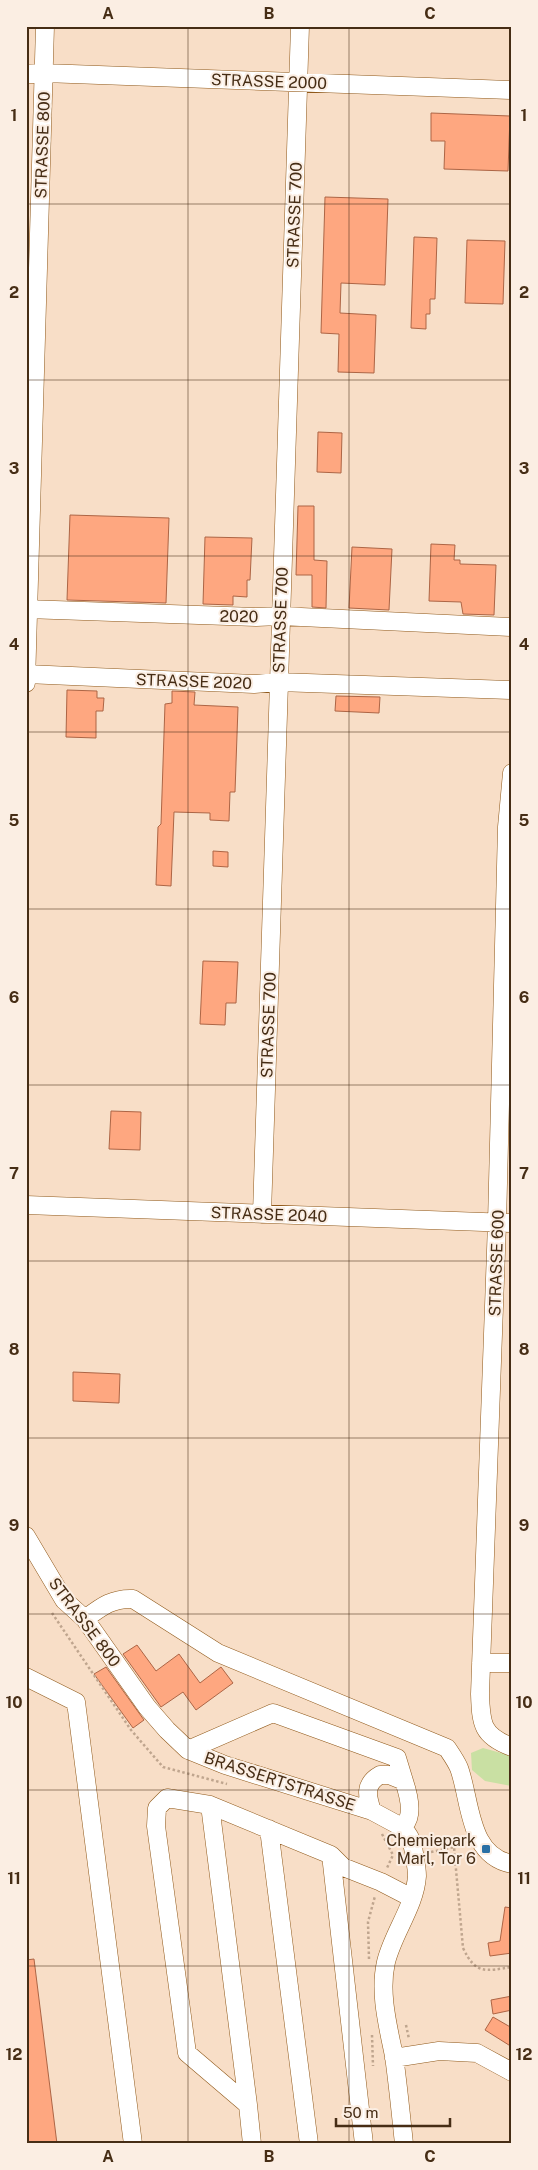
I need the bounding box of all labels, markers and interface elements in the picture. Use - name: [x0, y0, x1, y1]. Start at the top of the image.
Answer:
- text: A: [102, 4, 114, 23]
- text: B: [264, 4, 275, 23]
- text: C: [424, 4, 436, 23]
- street label: STRASSE 2000: [211, 70, 327, 93]
- street label: STRASSE 800: [31, 91, 54, 199]
- text: 1: [11, 106, 17, 125]
- text: 1: [521, 106, 527, 125]
- street label: STRASSE 700: [283, 161, 306, 268]
- text: 2: [9, 283, 19, 302]
- text: 2: [519, 283, 529, 302]
- text: 3: [9, 459, 19, 478]
- text: 3: [519, 459, 529, 478]
- street label: STRASSE 700: [269, 566, 292, 673]
- street label: 2020: [220, 607, 259, 626]
- text: 4: [9, 635, 20, 654]
- text: 4: [519, 635, 530, 654]
- street label: STRASSE 2020: [136, 670, 252, 693]
- text: 5: [9, 811, 20, 830]
- text: 5: [519, 811, 530, 830]
- street label: STRASSE 700: [257, 971, 280, 1078]
- text: 6: [9, 988, 19, 1007]
- text: 6: [519, 988, 529, 1007]
- text: 7: [9, 1164, 19, 1183]
- text: 7: [519, 1164, 529, 1183]
- street label: STRASSE 2040: [210, 1203, 328, 1226]
- street label: STRASSE 600: [485, 1209, 508, 1317]
- text: 8: [9, 1340, 20, 1359]
- text: 8: [519, 1340, 530, 1359]
- text: 9: [9, 1516, 19, 1535]
- text: 9: [519, 1516, 529, 1535]
- street label: STRASSE 800: [45, 1574, 125, 1671]
- text: 10: [5, 1693, 23, 1712]
- text: 10: [515, 1693, 533, 1712]
- street label: BRASSERTSTRASSE: [202, 1748, 358, 1815]
- place label: Chemiepark Marl, Tor 6: [386, 1831, 476, 1868]
- marker: Chemiepark Marl, Tor 6: [480, 1843, 492, 1855]
- text: 11: [7, 1869, 21, 1888]
- text: 11: [517, 1869, 531, 1888]
- text: 12: [5, 2045, 23, 2064]
- text: 12: [515, 2045, 533, 2064]
- scale bar: [336, 2095, 449, 2127]
- text: 50 m: [343, 2104, 378, 2121]
- text: A: [102, 2147, 114, 2166]
- text: B: [264, 2147, 275, 2166]
- text: C: [424, 2147, 436, 2166]

